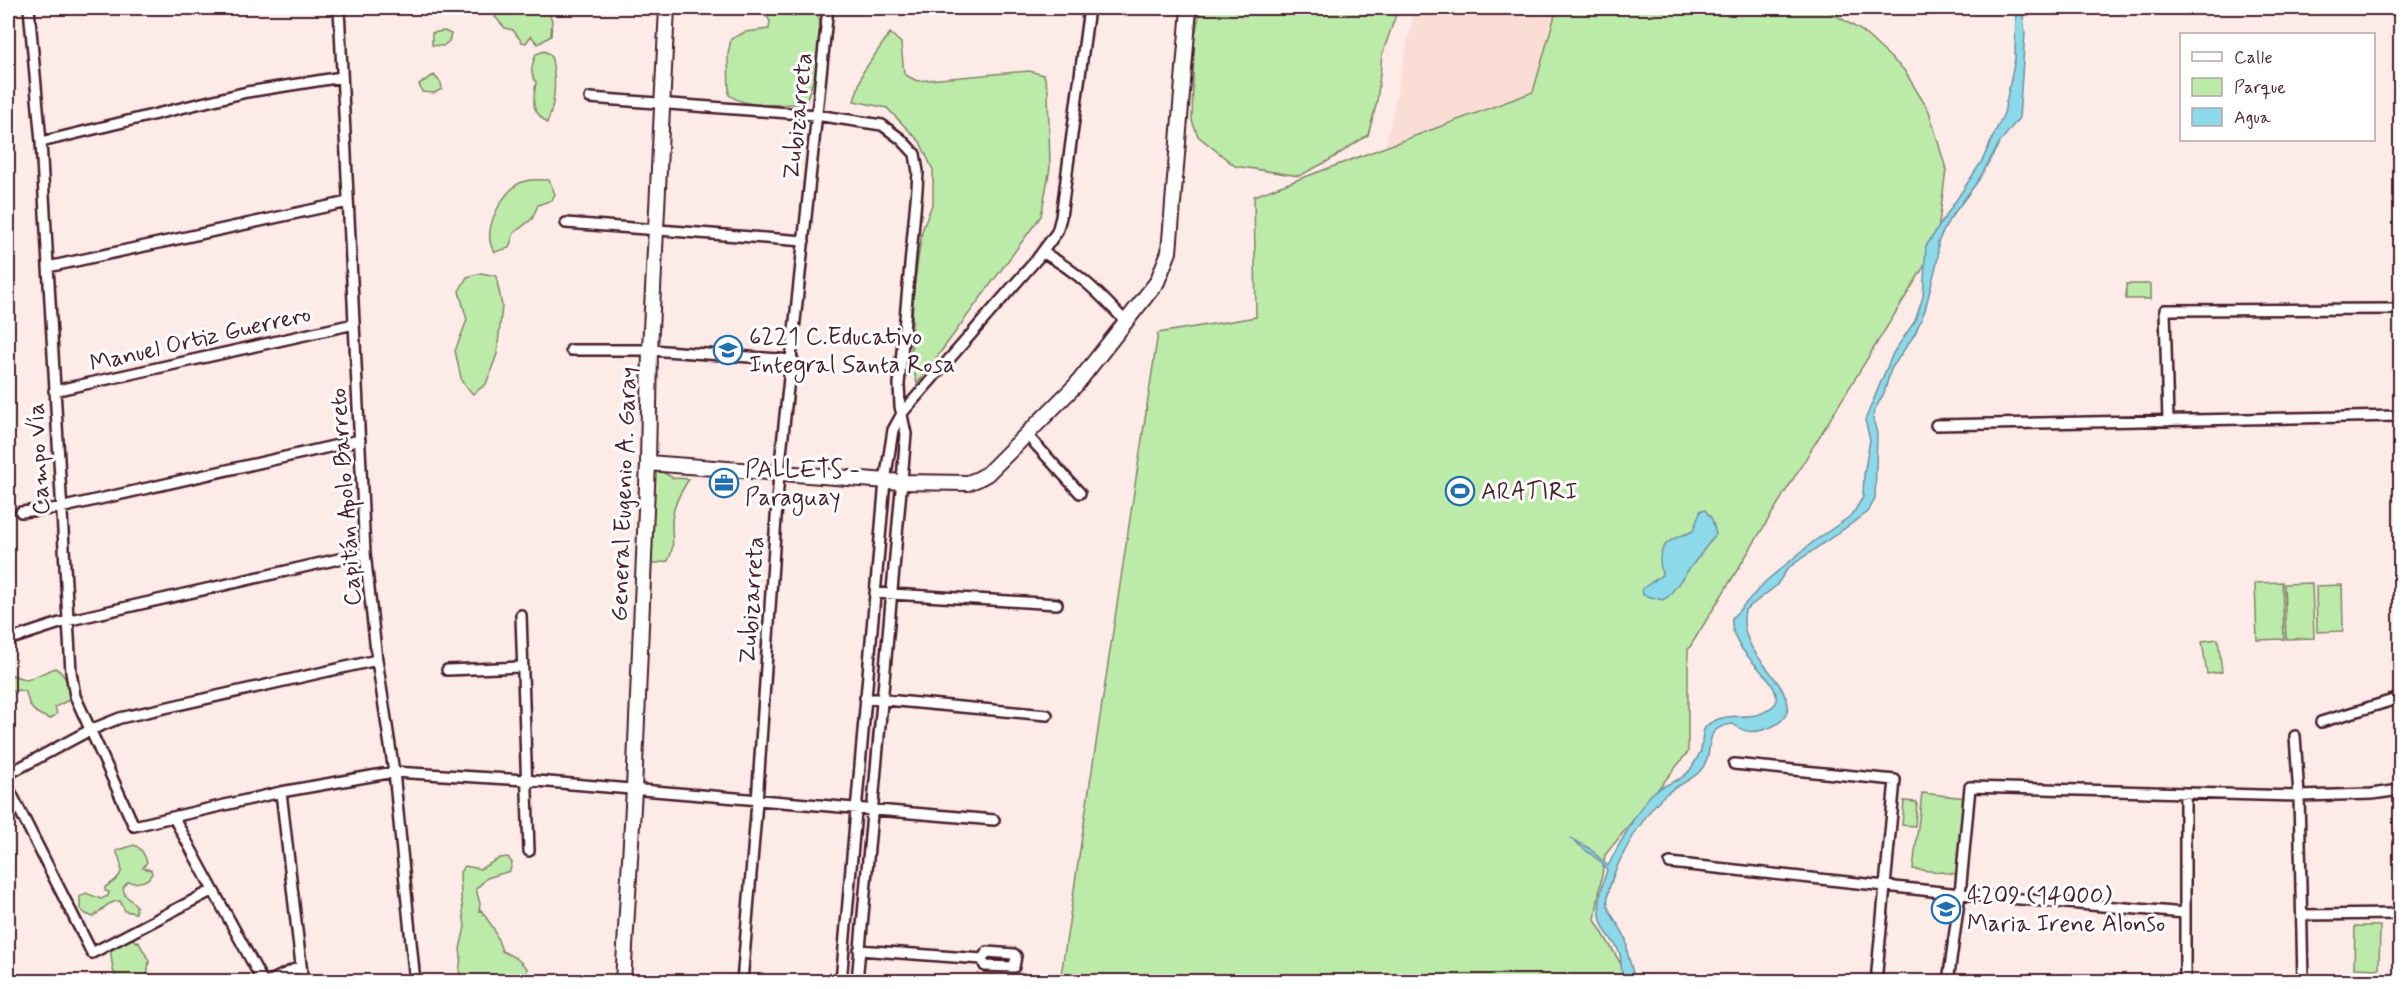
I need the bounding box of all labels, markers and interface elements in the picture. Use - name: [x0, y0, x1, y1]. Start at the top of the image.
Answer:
- legend: [2180, 33, 2375, 141]
- text: Calle: [2234, 46, 2273, 70]
- street label: Zubizarreta: [776, 51, 821, 181]
- text: Parque: [2234, 76, 2286, 100]
- text: Agua: [2234, 106, 2271, 130]
- street label: Manuel Ortiz Guerrero: [87, 299, 314, 380]
- place label: 6221 C.Educativo Integral Santa Rosa: [749, 322, 955, 383]
- school or university icon: 6221 C.Educativo Integral Santa Rosa: [712, 334, 744, 366]
- street label: General Eugenio A. Garay: [605, 366, 644, 622]
- street label: Capitán Apolo Barreto: [323, 387, 373, 607]
- street label: Campo Vía: [21, 402, 58, 516]
- place label: PALLETS - Paraguay: [745, 455, 860, 516]
- office icon: PALLETS - Paraguay: [708, 467, 740, 499]
- sports icon: ARATIRI: [1444, 475, 1476, 507]
- place label: ARATIRI: [1481, 477, 1578, 508]
- street label: Zubizarreta: [733, 535, 772, 665]
- place label: 4209 (14000) Maria Irene Alonso: [1967, 881, 2165, 940]
- school or university icon: 4209 (14000) Maria Irene Alonso: [1930, 893, 1962, 925]

